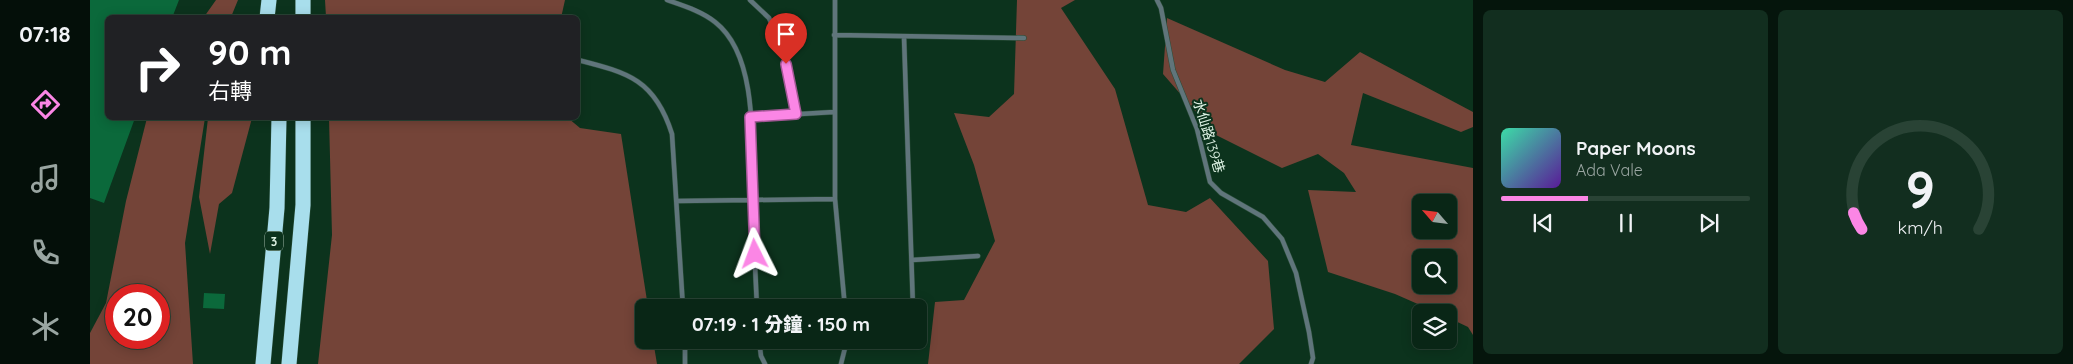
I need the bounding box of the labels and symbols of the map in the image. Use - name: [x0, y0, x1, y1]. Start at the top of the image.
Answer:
- pin: [765, 13, 807, 64]
- street label: 水仙路139巷: [1189, 97, 1229, 175]
- north arrow: [1412, 194, 1458, 239]
- position arrow: [728, 227, 780, 279]
- road number: 3: [265, 232, 283, 250]
- speed limit sign: 20: [105, 284, 170, 349]

